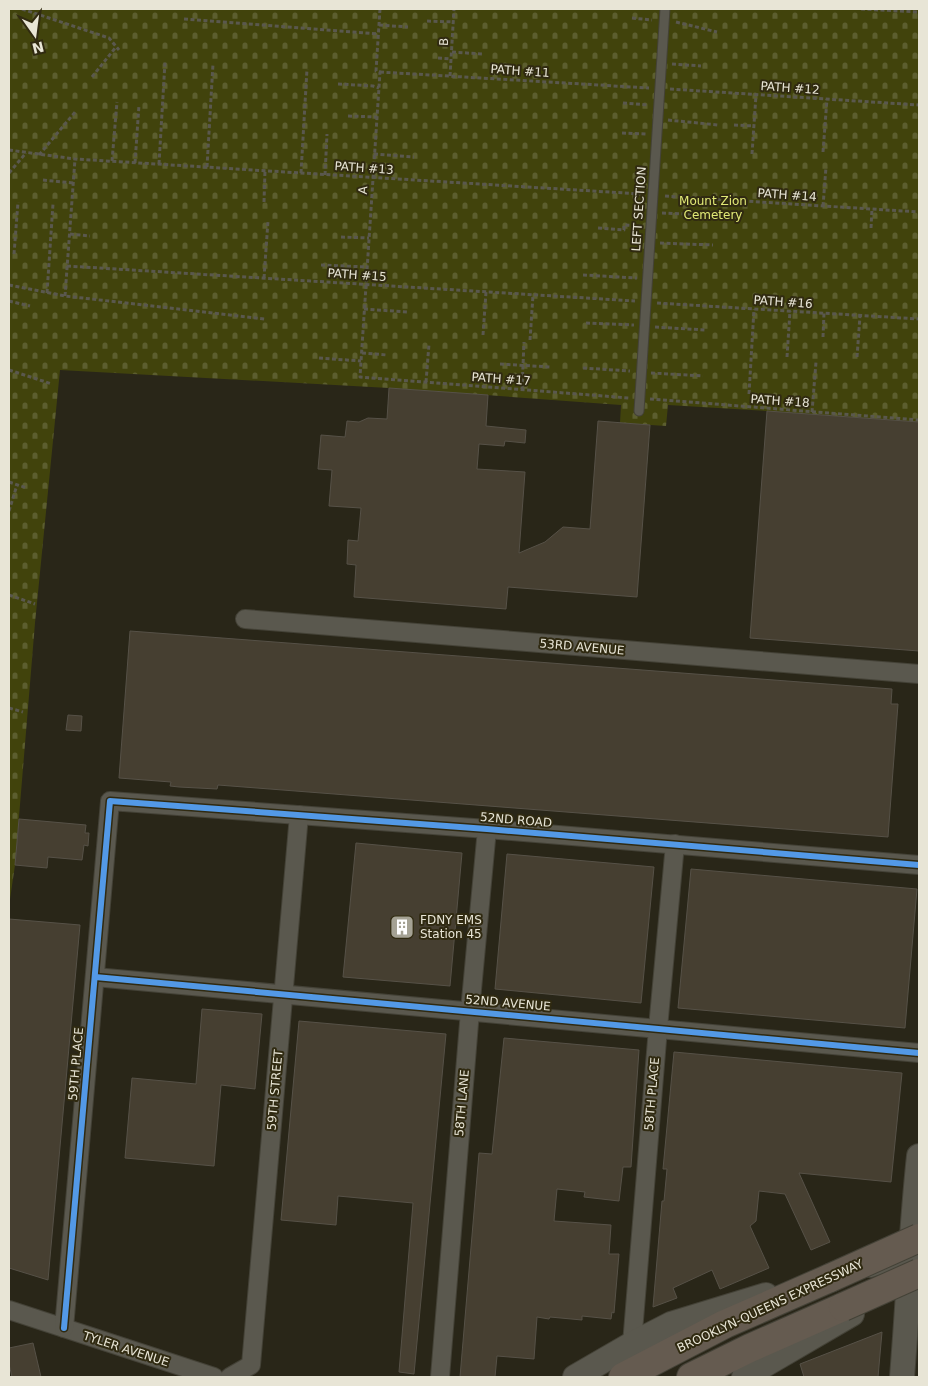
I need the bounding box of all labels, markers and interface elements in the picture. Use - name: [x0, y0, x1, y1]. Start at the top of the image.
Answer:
- north arrow: [10, 10, 60, 60]
- text: N: [31, 38, 46, 57]
- street label: B: [437, 38, 451, 46]
- street label: PATH #11: [490, 62, 550, 80]
- street label: PATH #12: [760, 79, 820, 97]
- street label: PATH #13: [334, 159, 394, 177]
- street label: LEFT SECTION: [629, 166, 649, 252]
- street label: A: [356, 185, 370, 195]
- street label: PATH #14: [757, 186, 817, 204]
- park label: Mount Zion Cemetery: [679, 194, 747, 222]
- street label: PATH #15: [327, 266, 387, 284]
- street label: PATH #16: [753, 293, 813, 311]
- street label: PATH #17: [471, 370, 531, 388]
- street label: PATH #18: [750, 392, 810, 410]
- street label: 53RD AVENUE: [539, 636, 625, 658]
- street label: 52ND ROAD: [479, 810, 553, 830]
- place label: FDNY EMS Station 45: [420, 913, 482, 941]
- building icon: FDNY EMS Station 45: [389, 914, 415, 940]
- street label: 52ND AVENUE: [465, 992, 551, 1014]
- street label: 59TH PLACE: [66, 1027, 86, 1101]
- street label: 59TH STREET: [264, 1048, 286, 1131]
- street label: 58TH PLACE: [642, 1057, 662, 1131]
- street label: 58TH LANE: [452, 1069, 472, 1137]
- street label: BROOKLYN-QUEENS EXPRESSWAY: [675, 1256, 866, 1355]
- street label: TYLER AVENUE: [80, 1328, 171, 1370]

